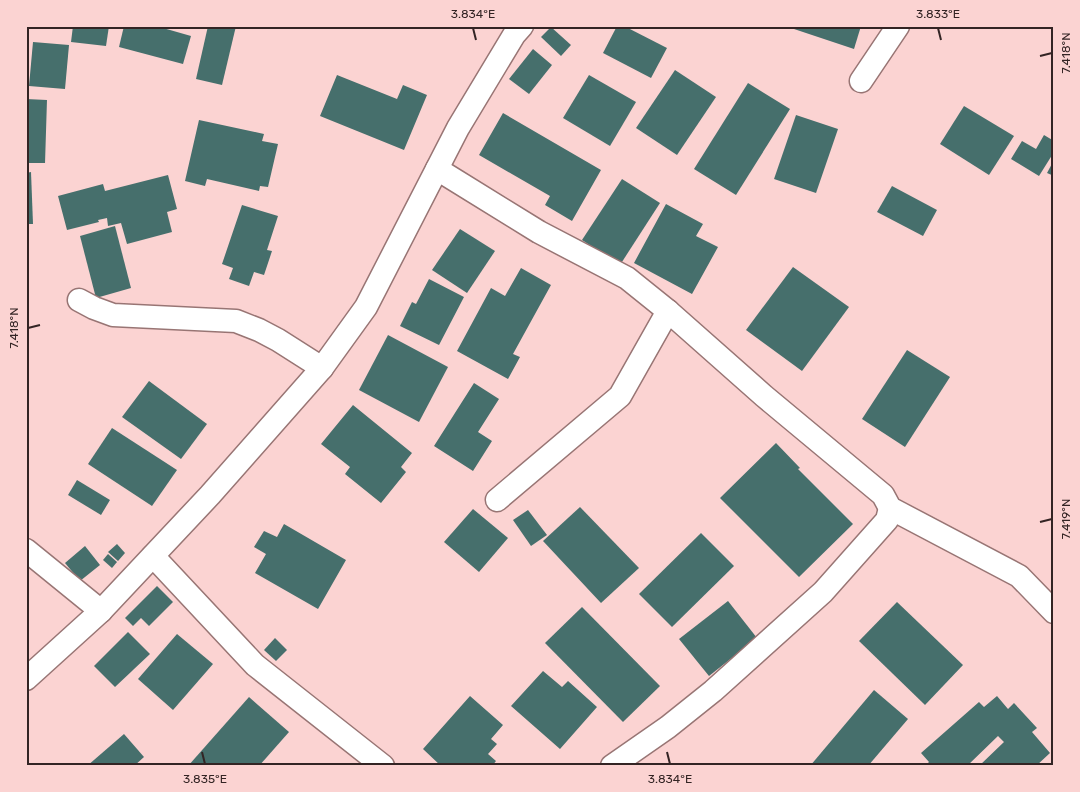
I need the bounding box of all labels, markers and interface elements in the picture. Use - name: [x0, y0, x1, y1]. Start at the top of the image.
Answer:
- text: 3.834°E: [451, 7, 495, 21]
- text: 3.833°E: [916, 7, 960, 21]
- text: 7.418°N: [1059, 32, 1073, 74]
- text: 7.418°N: [7, 307, 21, 349]
- text: 7.419°N: [1059, 499, 1073, 539]
- text: 3.835°E: [183, 772, 227, 786]
- text: 3.834°E: [648, 772, 692, 786]

